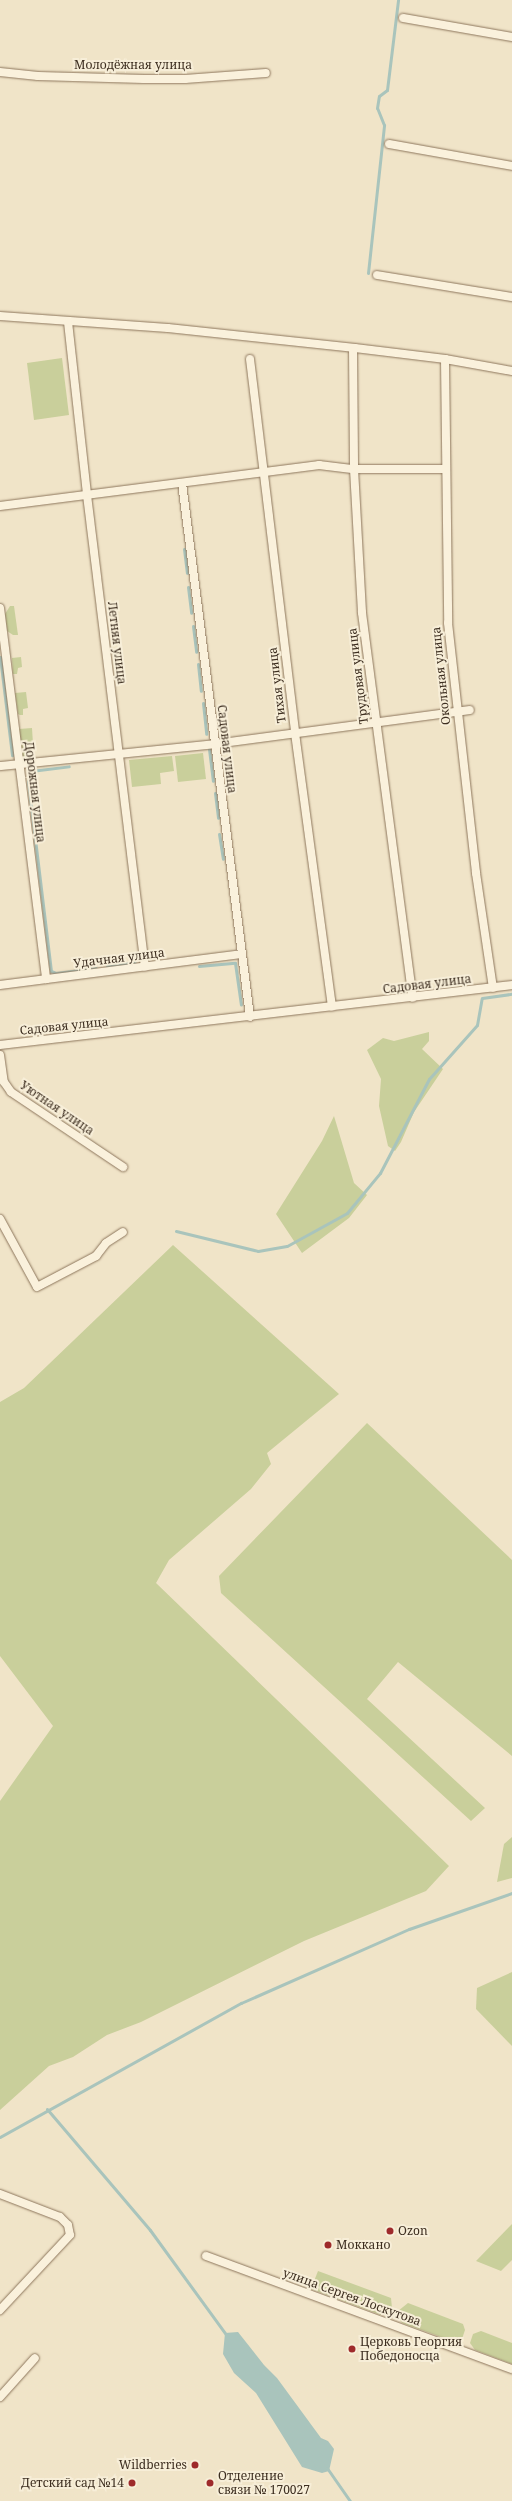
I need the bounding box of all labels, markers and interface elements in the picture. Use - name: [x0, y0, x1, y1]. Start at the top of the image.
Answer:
- street label: Молодёжная улица: [74, 58, 192, 72]
- street label: Летняя улица: [105, 601, 129, 685]
- street label: Окольная улица: [429, 626, 453, 726]
- street label: Трудовая улица: [345, 627, 371, 725]
- street label: Тихая улица: [265, 646, 289, 724]
- street label: Садовая улица: [214, 704, 240, 794]
- street label: Дорожная улица: [22, 741, 48, 843]
- street label: Удачная улица: [73, 945, 165, 971]
- street label: Садовая улица: [382, 971, 472, 997]
- street label: Садовая улица: [19, 1014, 109, 1038]
- street label: Уютная улица: [17, 1078, 97, 1138]
- place label: Ozon: [398, 2224, 428, 2238]
- marker: Ozon: [385, 2226, 395, 2236]
- place label: Моккано: [336, 2238, 390, 2252]
- marker: Моккано: [323, 2240, 333, 2250]
- street label: улица Сергея Лоскутова: [281, 2265, 423, 2329]
- place label: Церковь Георгия Победоносца: [360, 2335, 462, 2363]
- marker: Церковь Георгия Победоносца: [347, 2344, 357, 2354]
- place label: Wildberries: [119, 2458, 187, 2472]
- marker: Wildberries: [190, 2460, 200, 2470]
- place label: Отделение связи № 170027: [218, 2469, 310, 2497]
- place label: Детский сад №14: [21, 2476, 124, 2490]
- marker: Детский сад №14: [127, 2478, 137, 2488]
- marker: Отделение связи № 170027: [205, 2478, 215, 2488]

